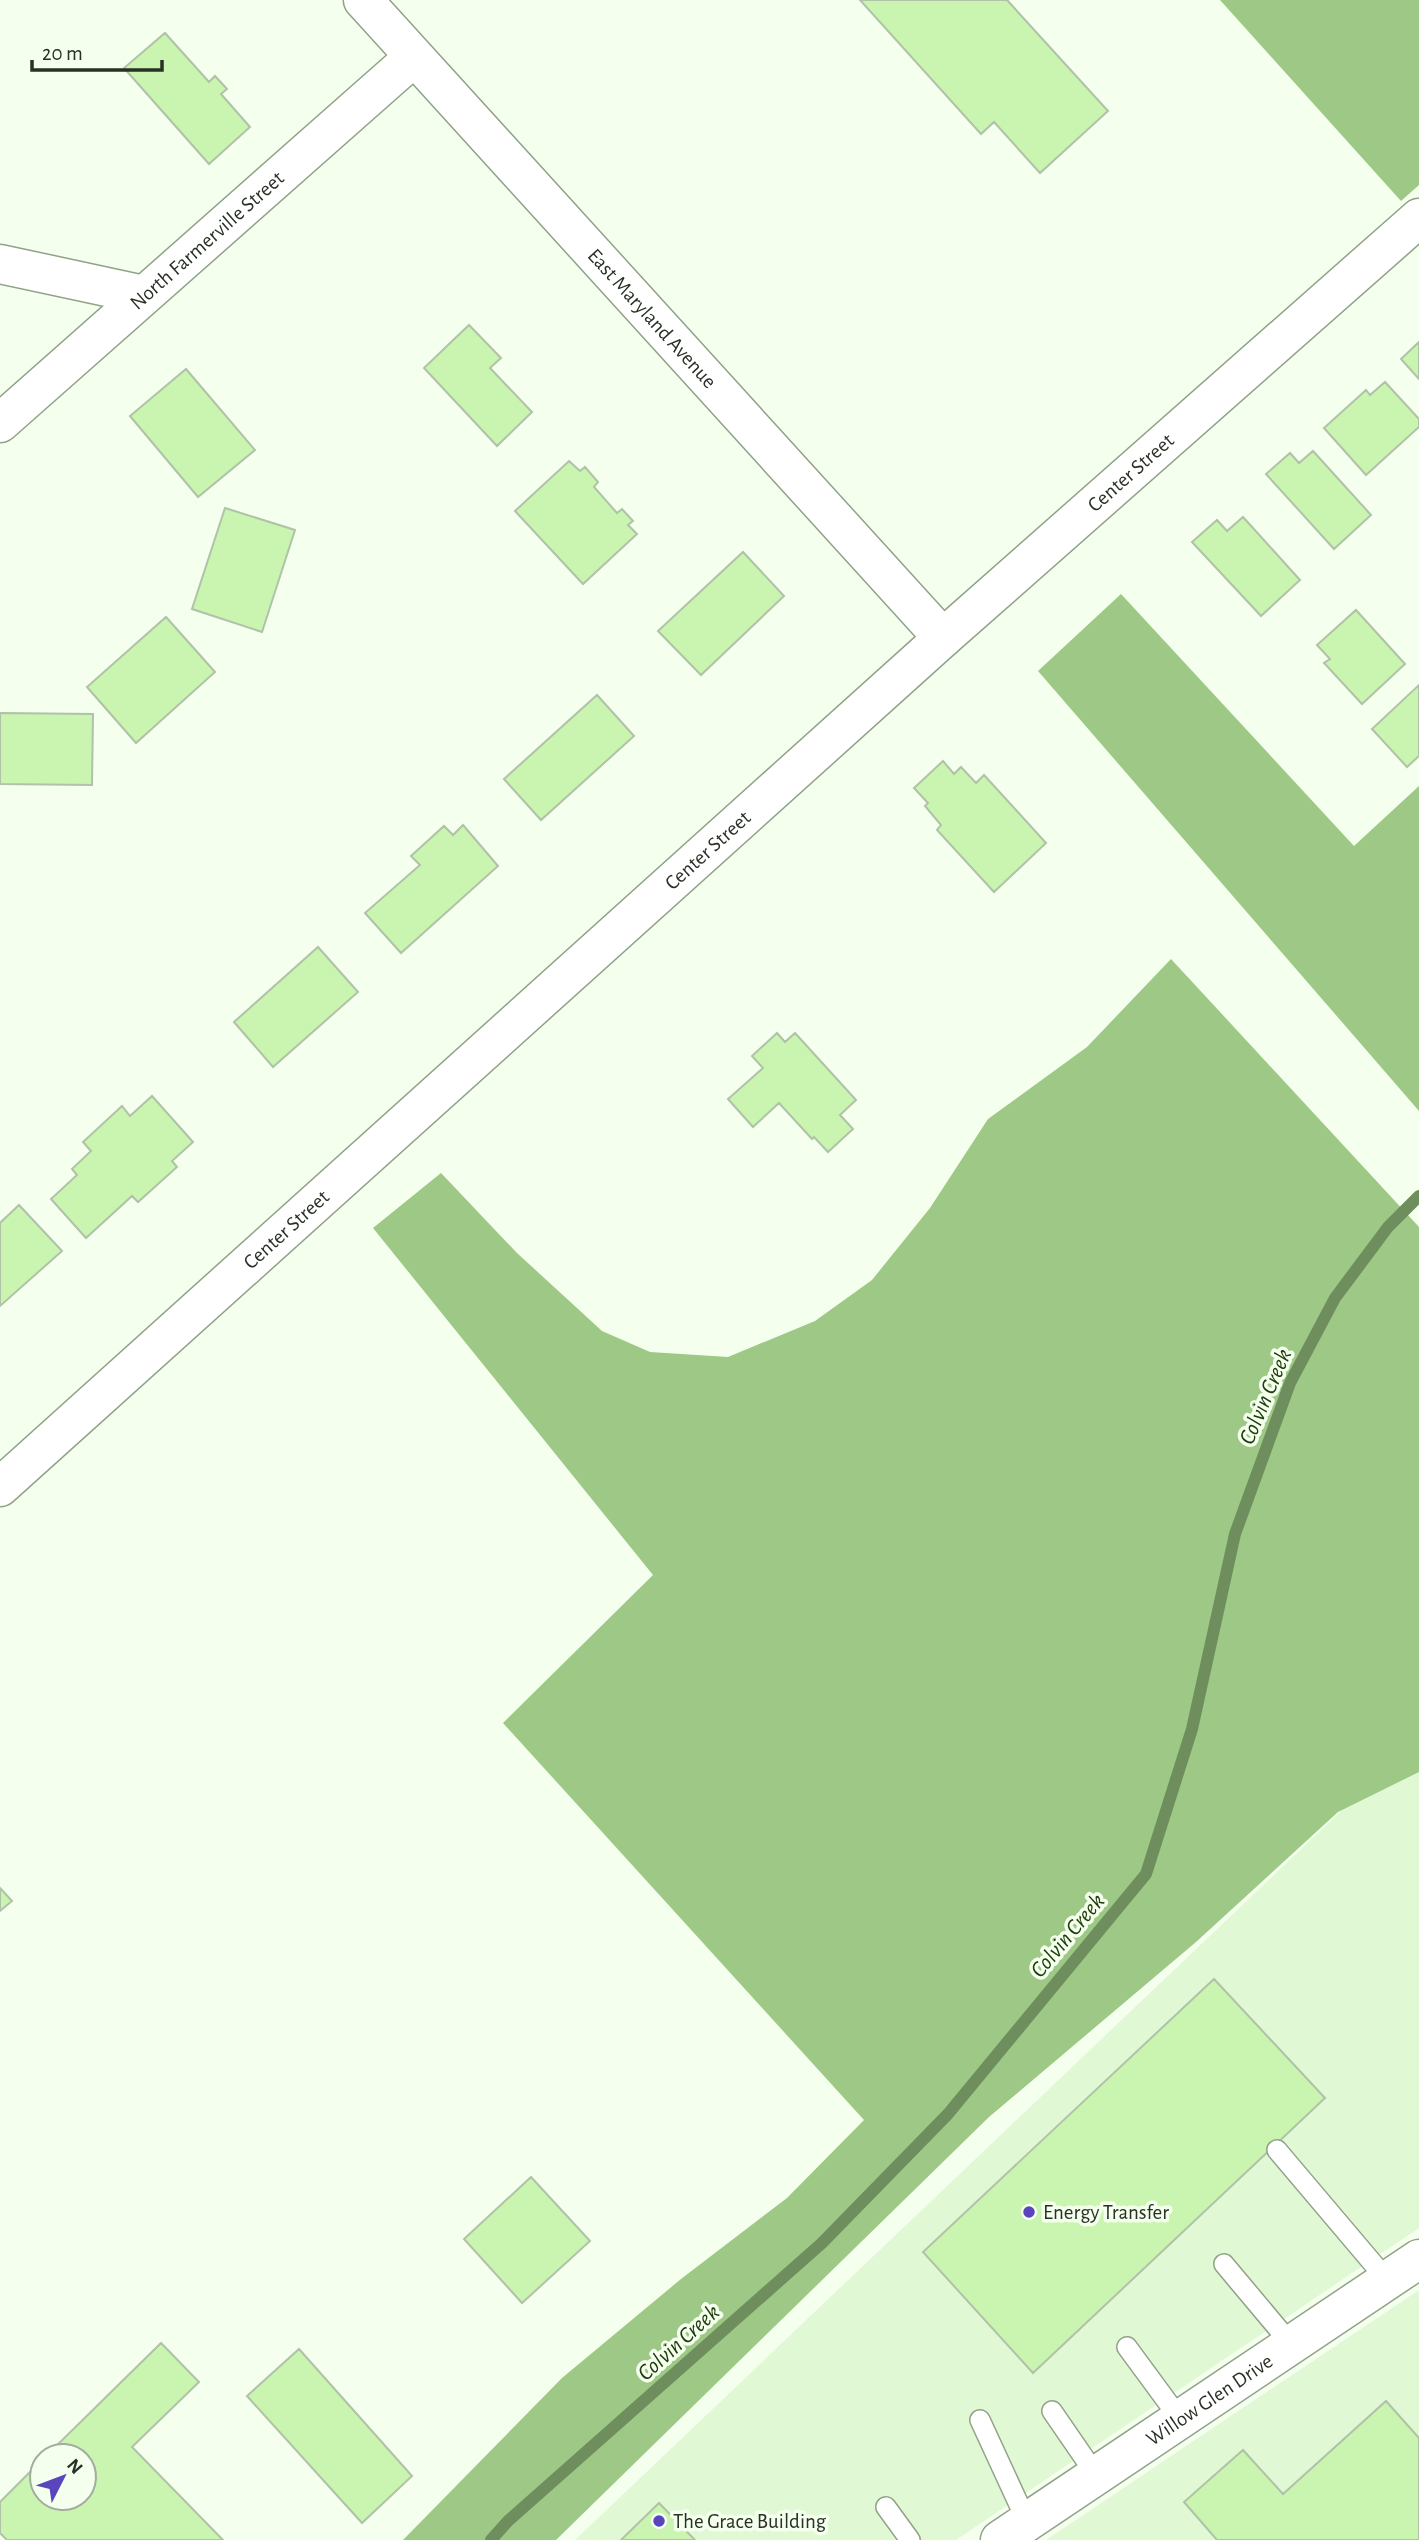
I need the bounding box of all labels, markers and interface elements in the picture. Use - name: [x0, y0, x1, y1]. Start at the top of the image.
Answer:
- scale bar: [32, 28, 161, 72]
- text: 20 m: [42, 43, 83, 64]
- street label: North Farmerville Street: [126, 167, 288, 313]
- street label: East Maryland Avenue: [584, 244, 721, 392]
- street label: Center Street: [1084, 429, 1178, 516]
- street label: Center Street: [661, 806, 754, 894]
- street label: Center Street: [239, 1186, 333, 1273]
- water label: Colvin Creek: [1236, 1346, 1296, 1448]
- water label: Colvin Creek: [1027, 1890, 1110, 1982]
- place label: Energy Transfer: [1043, 2202, 1169, 2223]
- marker: Energy Transfer: [1021, 2204, 1037, 2220]
- water label: Colvin Creek: [634, 2300, 725, 2385]
- street label: Willow Glen Drive: [1142, 2350, 1276, 2449]
- north arrow: [28, 2442, 98, 2512]
- text: N: [63, 2455, 86, 2478]
- place label: The Grace Building: [673, 2511, 827, 2532]
- marker: The Grace Building: [651, 2513, 667, 2529]

